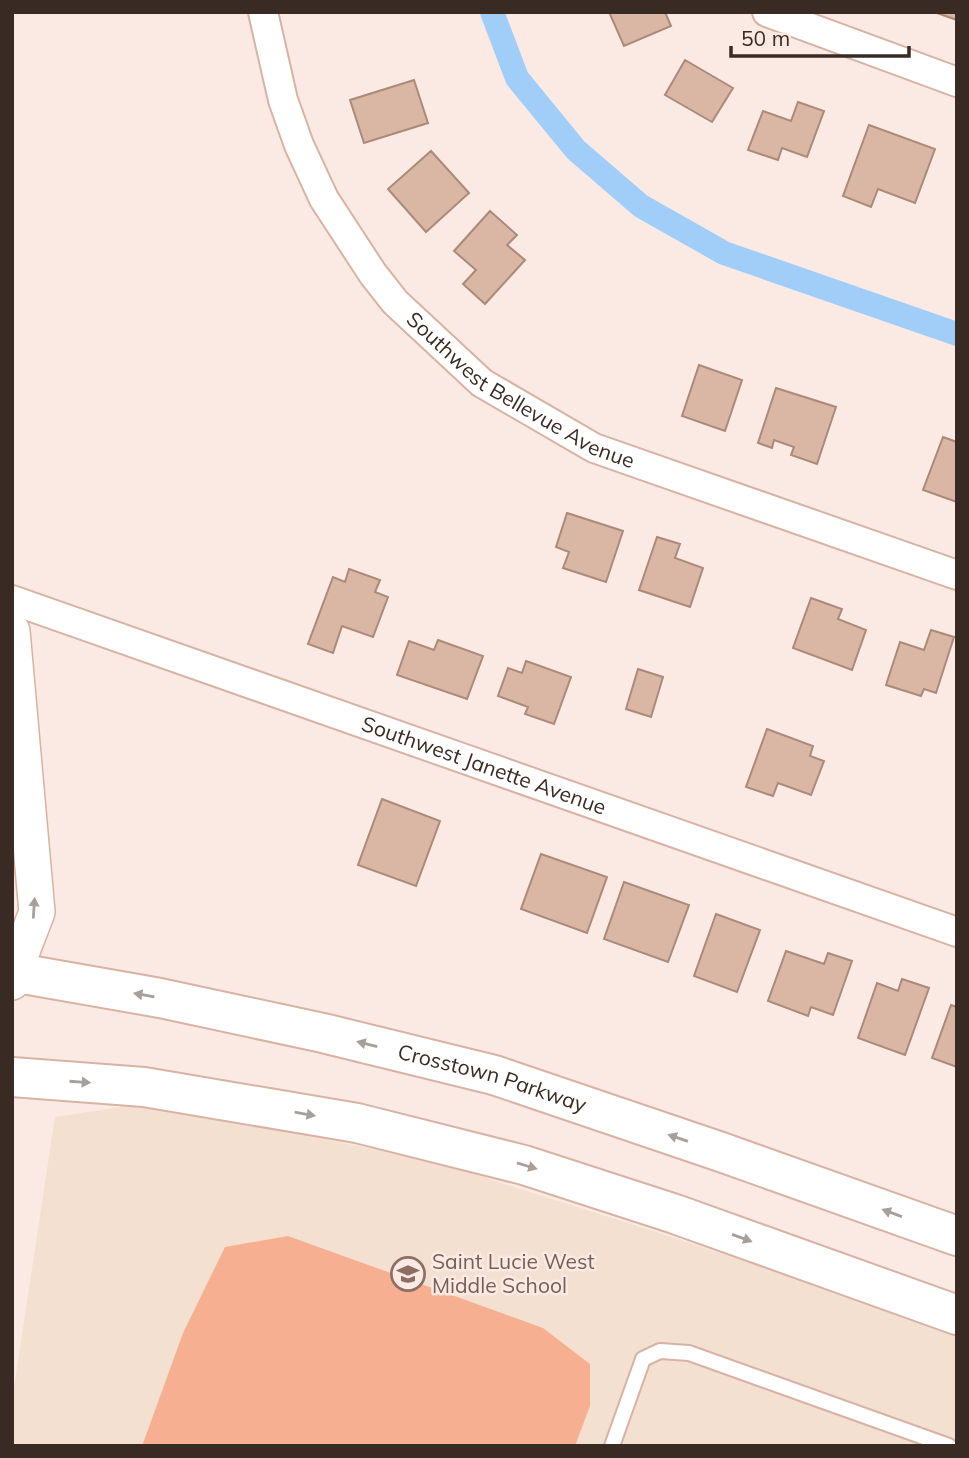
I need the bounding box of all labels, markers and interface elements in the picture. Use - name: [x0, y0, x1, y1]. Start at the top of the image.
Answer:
- scale bar: [731, 14, 909, 58]
- text: 50 m: [741, 25, 790, 51]
- street label: Southwest Bellevue Avenue: [402, 306, 638, 473]
- street label: Southwest Janette Avenue: [358, 710, 610, 820]
- one-way arrow: [29, 897, 40, 919]
- one-way arrow: [133, 989, 155, 1000]
- one-way arrow: [355, 1038, 377, 1049]
- street label: Crosstown Parkway: [395, 1038, 590, 1117]
- one-way arrow: [70, 1077, 92, 1088]
- one-way arrow: [294, 1109, 316, 1120]
- one-way arrow: [667, 1132, 688, 1143]
- one-way arrow: [516, 1162, 537, 1172]
- one-way arrow: [882, 1207, 903, 1218]
- one-way arrow: [732, 1233, 753, 1244]
- place label: Saint Lucie West Middle School: [432, 1248, 595, 1298]
- school or university icon: Saint Lucie West Middle School: [389, 1255, 427, 1293]

